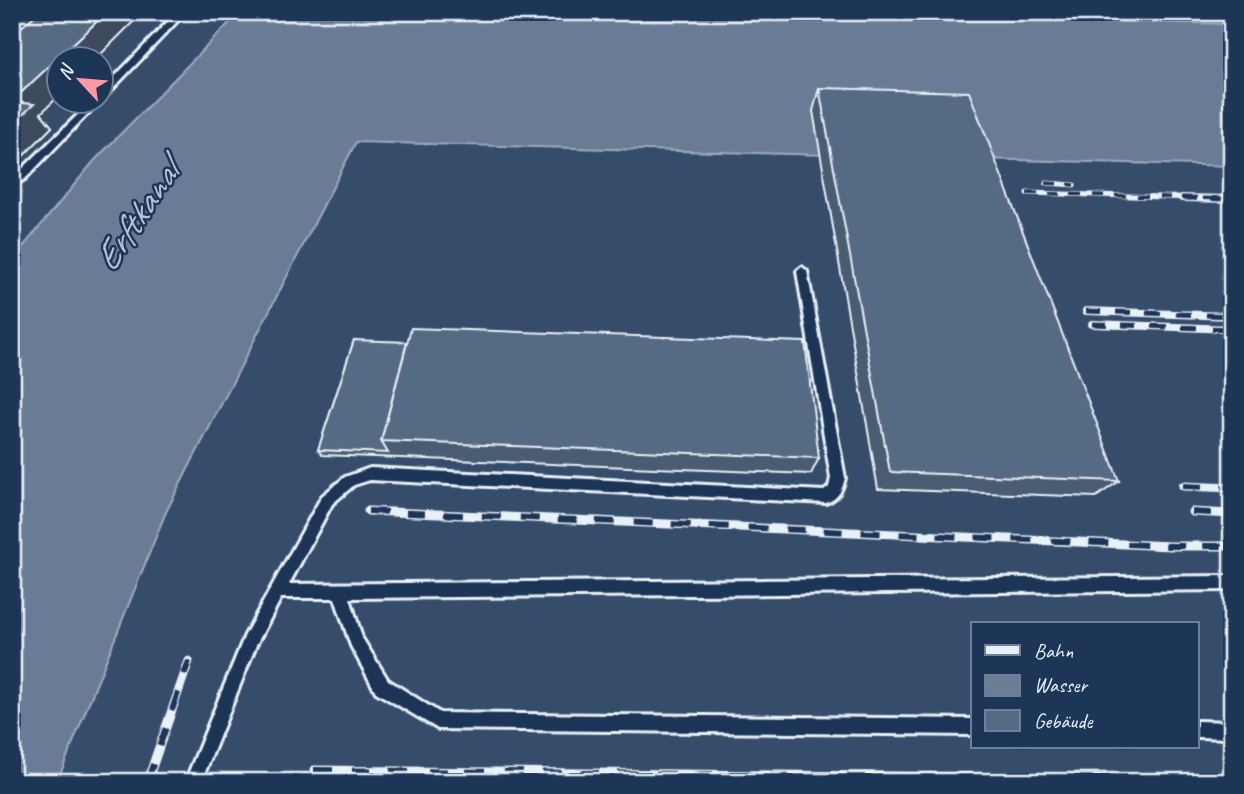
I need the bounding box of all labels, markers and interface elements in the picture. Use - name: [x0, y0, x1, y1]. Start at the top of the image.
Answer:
- north arrow: [46, 46, 116, 116]
- text: N: [52, 60, 80, 84]
- water label: Erftkanal: [82, 142, 197, 280]
- legend: [971, 622, 1198, 748]
- text: Bahn: [1034, 638, 1074, 664]
- text: Wasser: [1034, 672, 1088, 698]
- text: Gebäude: [1034, 708, 1093, 734]

